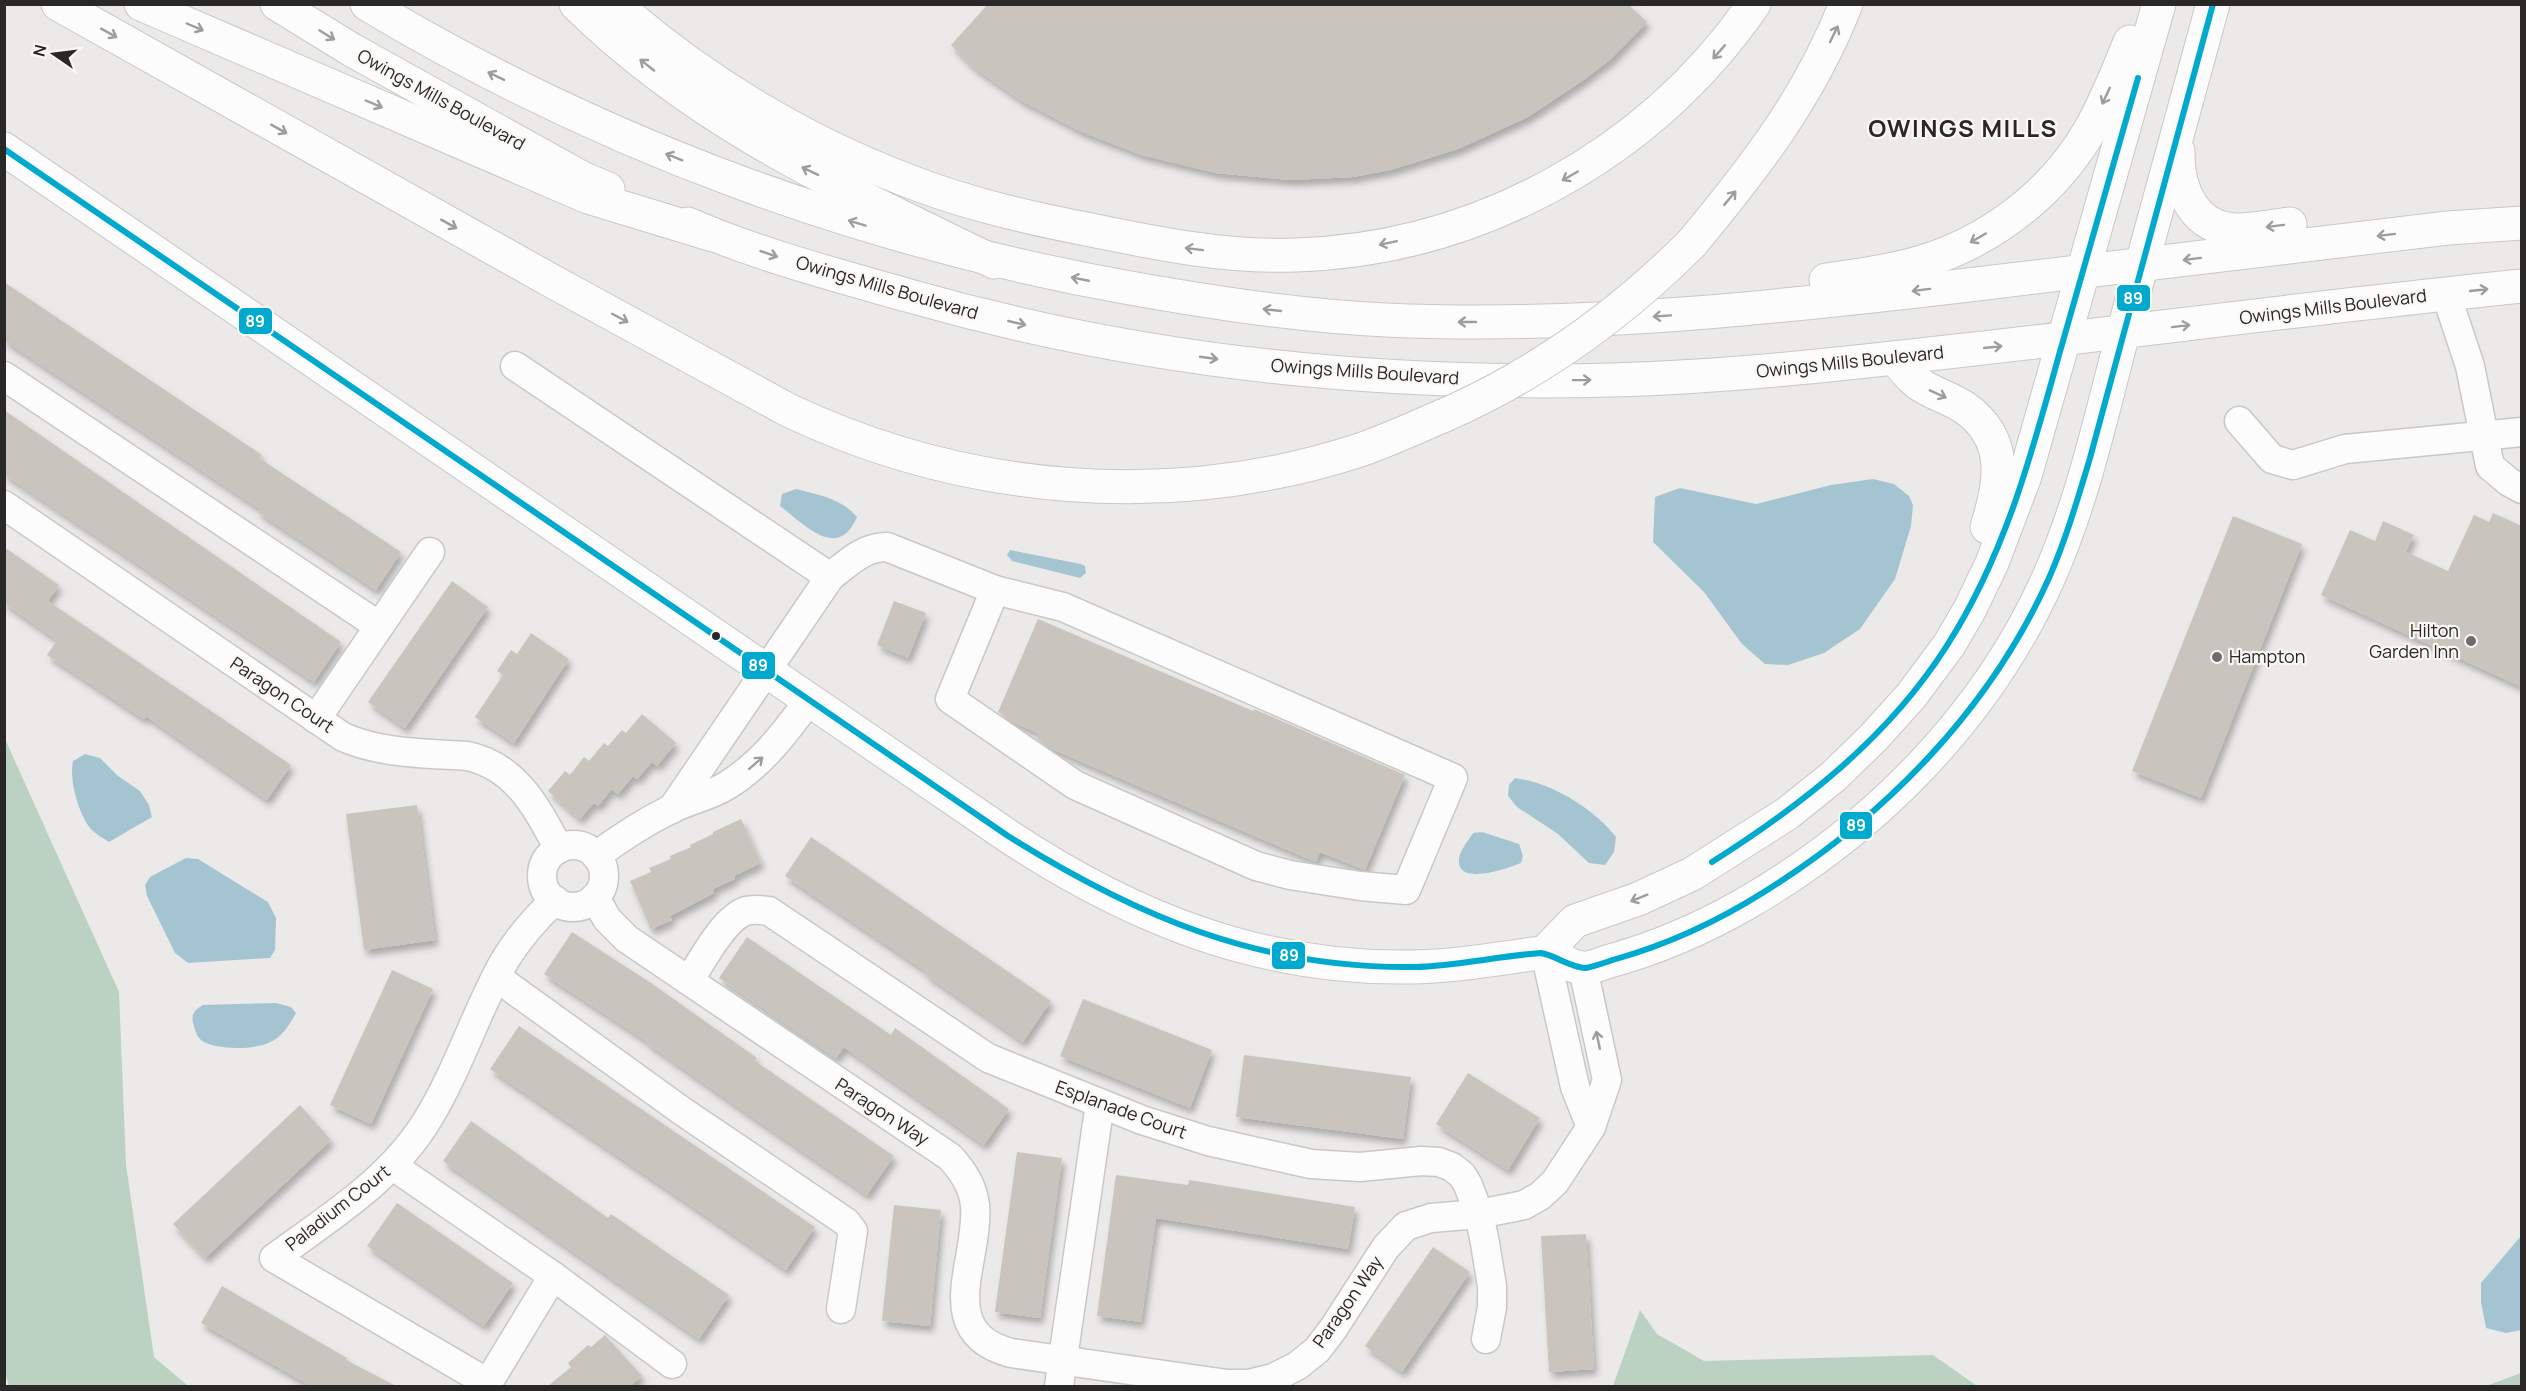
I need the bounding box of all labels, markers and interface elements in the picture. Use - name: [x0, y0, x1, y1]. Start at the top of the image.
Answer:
- one-way arrow: [185, 22, 203, 34]
- north arrow: [24, 24, 84, 84]
- one-way arrow: [1828, 25, 1840, 43]
- one-way arrow: [100, 27, 117, 39]
- one-way arrow: [318, 30, 335, 42]
- text: N: [27, 42, 52, 59]
- street label: Owings Mills Boulevard: [353, 43, 530, 155]
- one-way arrow: [1712, 44, 1726, 59]
- one-way arrow: [639, 59, 655, 72]
- one-way arrow: [488, 70, 506, 82]
- one-way arrow: [2100, 87, 2112, 105]
- one-way arrow: [364, 99, 383, 110]
- district label: OWINGS MILLS: [1868, 111, 2058, 144]
- one-way arrow: [270, 123, 287, 135]
- one-way arrow: [665, 151, 683, 162]
- one-way arrow: [801, 165, 819, 177]
- one-way arrow: [1562, 170, 1579, 182]
- one-way arrow: [1723, 190, 1736, 206]
- one-way arrow: [848, 217, 867, 228]
- one-way arrow: [440, 218, 457, 230]
- one-way arrow: [2266, 220, 2286, 231]
- one-way arrow: [2377, 230, 2396, 241]
- one-way arrow: [1970, 232, 1987, 244]
- one-way arrow: [1379, 238, 1398, 249]
- one-way arrow: [1185, 243, 1205, 254]
- one-way arrow: [759, 249, 778, 260]
- street label: Owings Mills Boulevard: [793, 250, 981, 325]
- one-way arrow: [2183, 254, 2203, 265]
- one-way arrow: [1070, 273, 1090, 284]
- street label: Owings Mills Boulevard: [2238, 283, 2428, 329]
- line badge: 89: [2116, 284, 2151, 312]
- one-way arrow: [2469, 284, 2489, 295]
- one-way arrow: [1912, 285, 1931, 296]
- text: 89: [2123, 287, 2143, 309]
- one-way arrow: [1263, 304, 1283, 315]
- line badge: 89: [238, 307, 273, 335]
- text: 89: [245, 310, 265, 332]
- one-way arrow: [1652, 311, 1672, 322]
- one-way arrow: [610, 313, 628, 324]
- one-way arrow: [1457, 316, 1477, 328]
- one-way arrow: [1007, 318, 1026, 329]
- one-way arrow: [2171, 320, 2191, 331]
- street label: Owings Mills Boulevard: [1755, 339, 1945, 383]
- one-way arrow: [1983, 341, 2003, 352]
- one-way arrow: [1198, 352, 1218, 363]
- street label: Owings Mills Boulevard: [1270, 352, 1460, 390]
- one-way arrow: [1572, 374, 1592, 386]
- one-way arrow: [1929, 389, 1947, 400]
- place label: Hilton Garden Inn: [2369, 618, 2459, 663]
- unlabelled marker: [710, 630, 722, 642]
- marker: Hilton Garden Inn: [2464, 634, 2478, 648]
- place label: Hampton: [2229, 644, 2305, 668]
- marker: Hampton: [2210, 650, 2224, 664]
- street label: Paragon Court: [226, 651, 339, 738]
- line badge: 89: [741, 651, 776, 680]
- text: 89: [748, 654, 768, 676]
- one-way arrow: [748, 756, 763, 770]
- line badge: 89: [1839, 811, 1873, 840]
- text: 89: [1846, 814, 1866, 836]
- one-way arrow: [1630, 893, 1649, 904]
- line badge: 89: [1271, 941, 1306, 970]
- text: 89: [1279, 944, 1299, 966]
- one-way arrow: [1592, 1030, 1604, 1049]
- street label: Paragon Way: [831, 1072, 934, 1151]
- street label: Esplanade Court: [1052, 1074, 1190, 1144]
- street label: Paladium Court: [280, 1159, 395, 1256]
- street label: Paragon Way: [1307, 1250, 1388, 1352]

